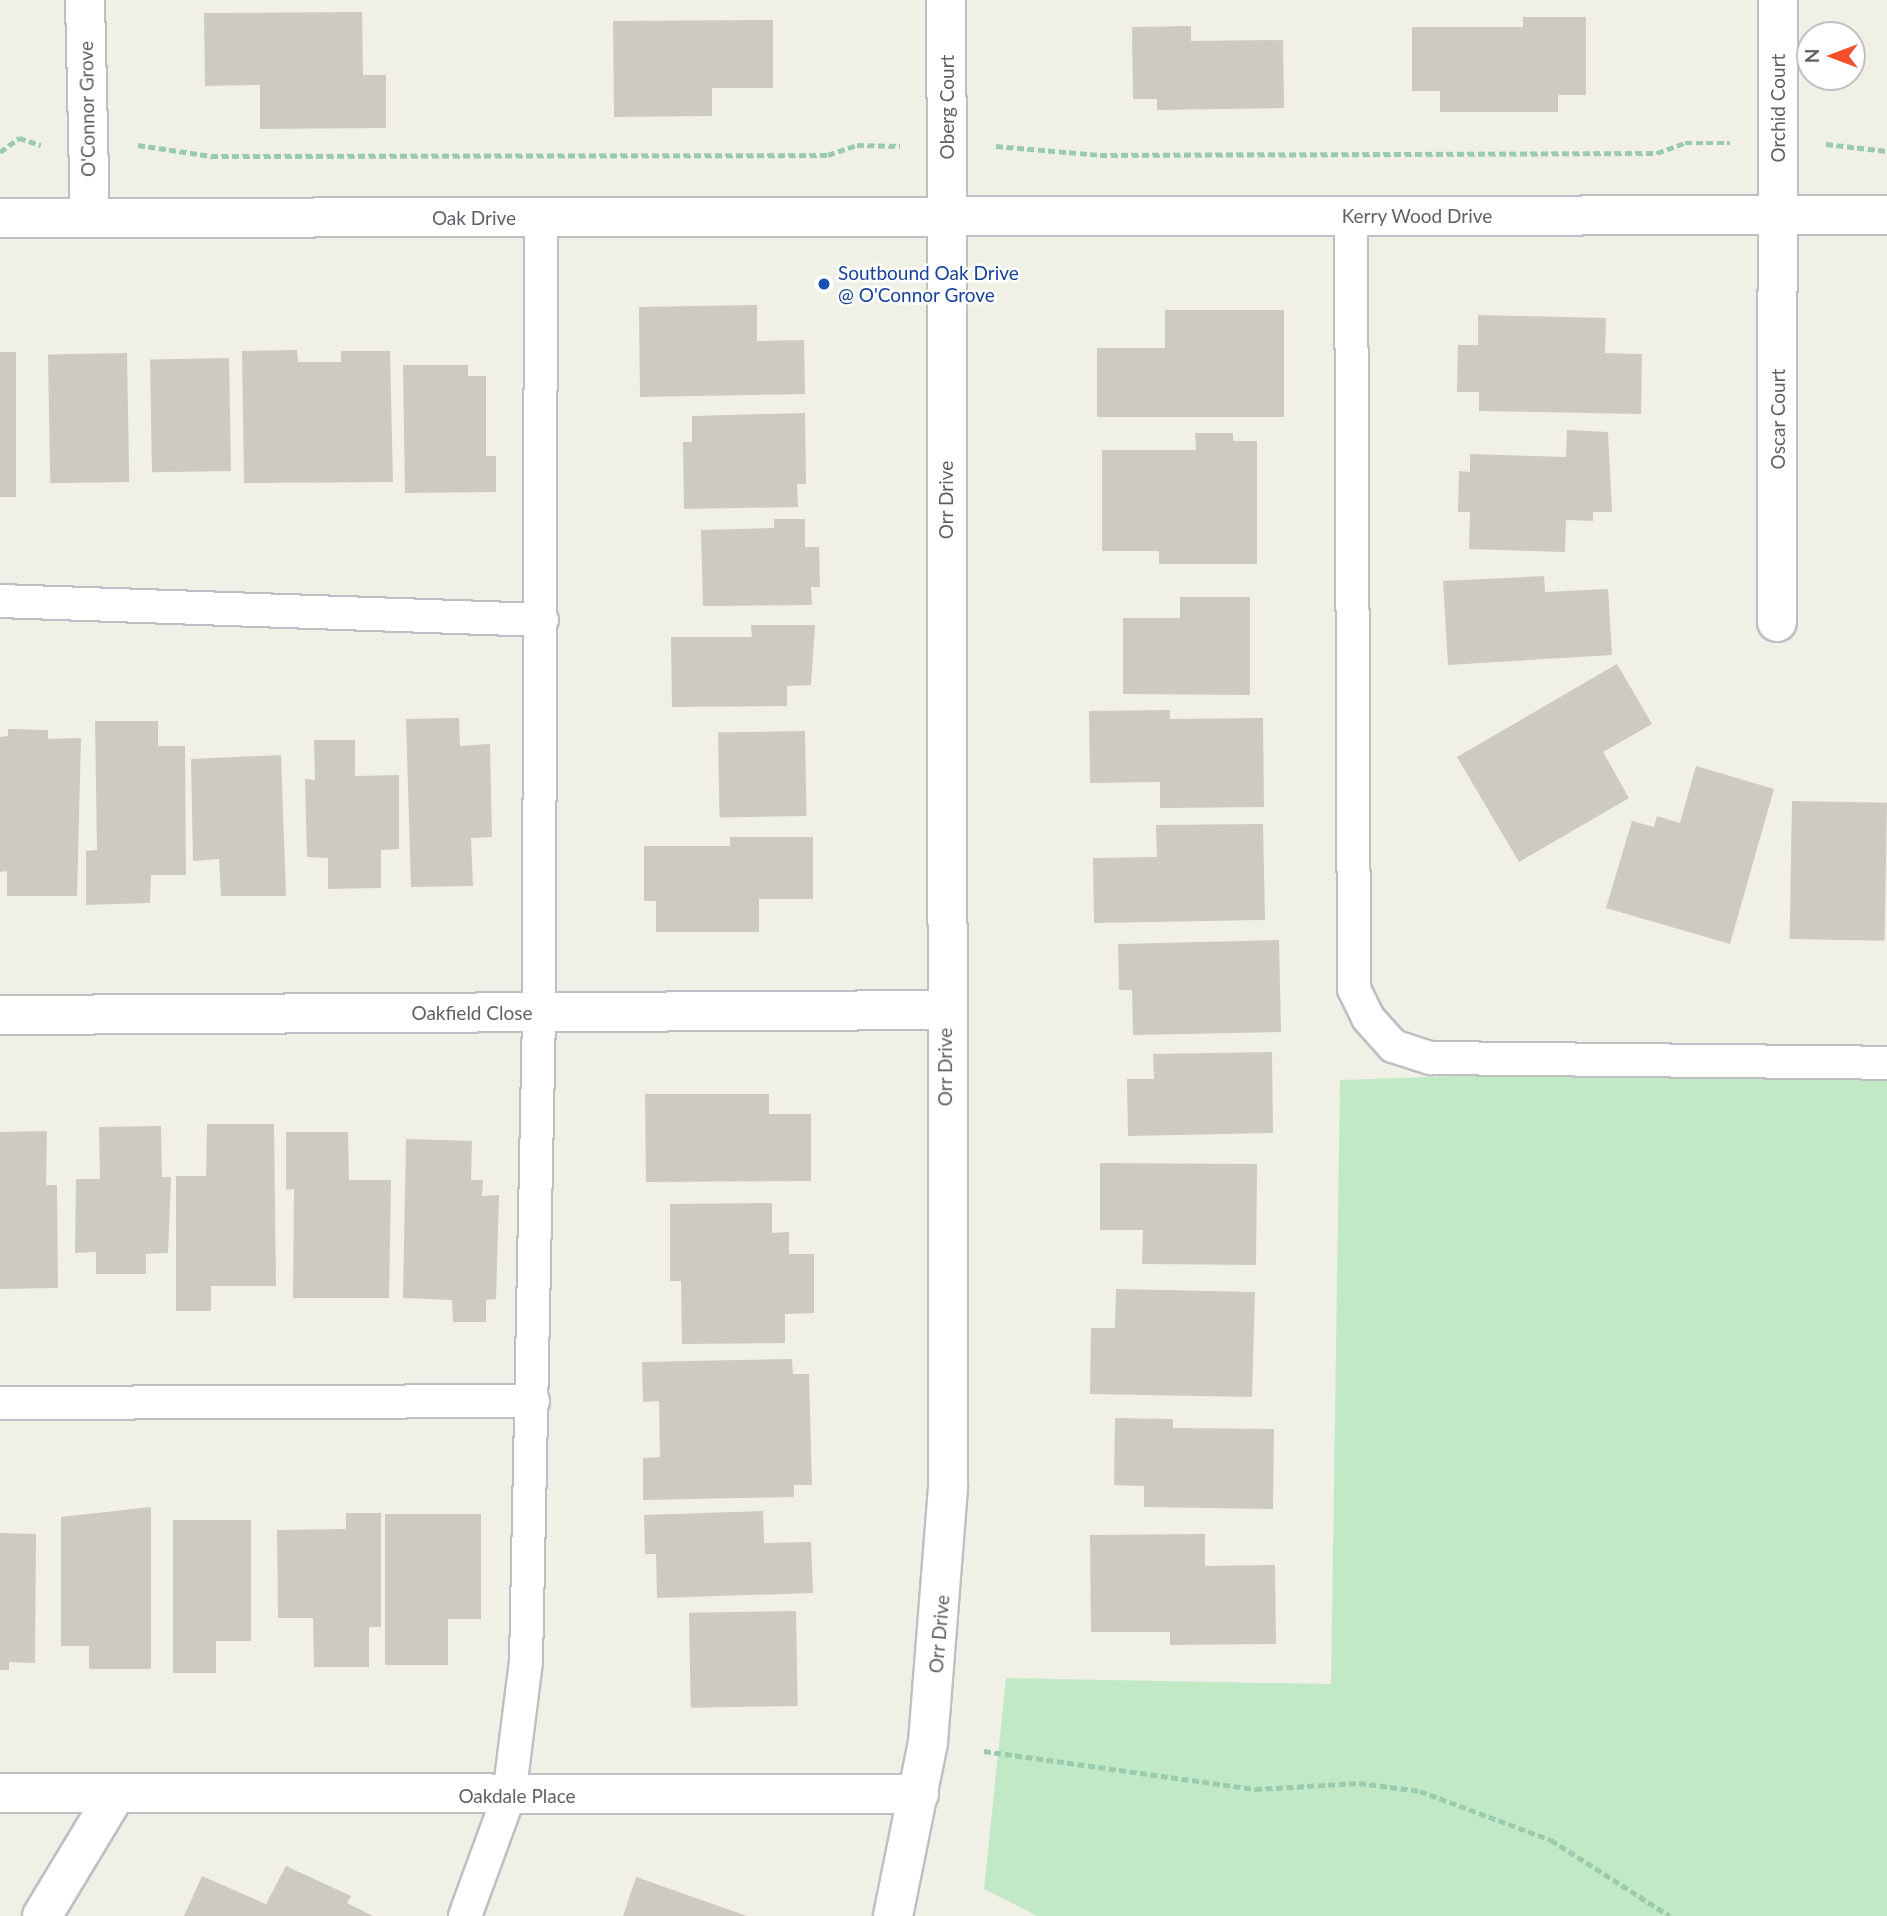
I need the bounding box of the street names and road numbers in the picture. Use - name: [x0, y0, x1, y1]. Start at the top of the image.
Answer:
- street label: O'Connor Grove: [74, 41, 100, 177]
- street label: Orchid Court: [1767, 54, 1789, 162]
- street label: Oberg Court: [936, 55, 958, 159]
- street label: Kerry Wood Drive: [1341, 205, 1493, 227]
- street label: Oak Drive: [432, 207, 516, 229]
- street label: Oscar Court: [1767, 368, 1789, 470]
- street label: Orr Drive: [935, 460, 957, 540]
- street label: Oakfield Close: [411, 1002, 533, 1024]
- street label: Orr Drive: [934, 1027, 956, 1107]
- street label: Orr Drive: [924, 1594, 954, 1674]
- street label: Oakdale Place: [458, 1785, 576, 1807]

